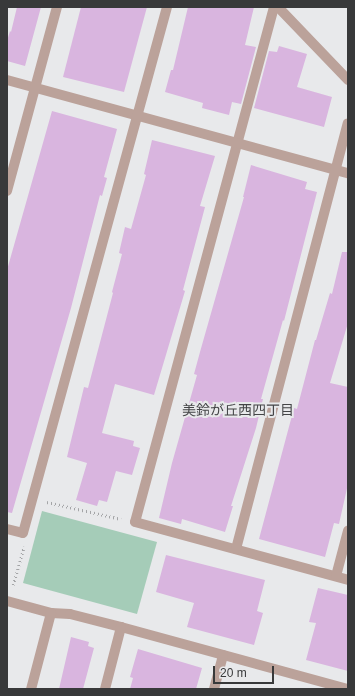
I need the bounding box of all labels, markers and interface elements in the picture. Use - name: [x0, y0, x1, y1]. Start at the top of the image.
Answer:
- district label: 美鈴が丘西四丁目: [182, 402, 294, 418]
- scale bar: [215, 658, 276, 684]
- text: 20 m: [220, 666, 247, 680]

